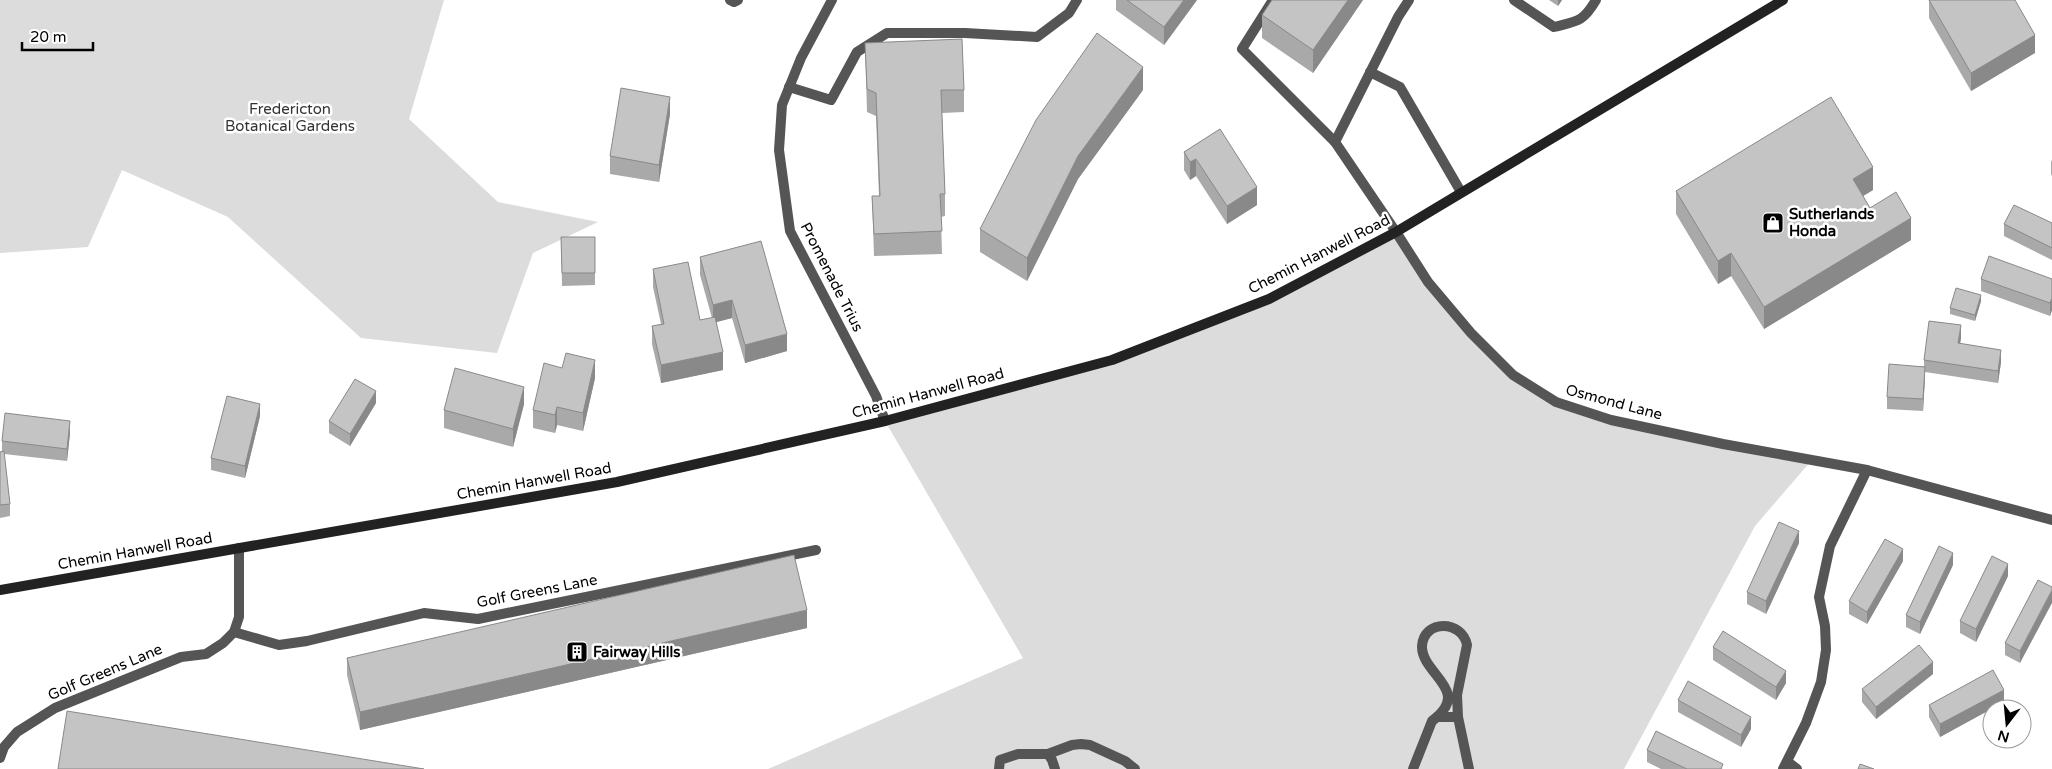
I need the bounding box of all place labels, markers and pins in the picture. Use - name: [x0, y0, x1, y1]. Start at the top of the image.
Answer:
- place label: Sutherlands Honda: [1789, 205, 1874, 240]
- shop icon: Sutherlands Honda: [1761, 211, 1785, 235]
- building icon: Fairway Hills: [565, 640, 589, 664]
- place label: Fairway Hills: [593, 643, 681, 662]

